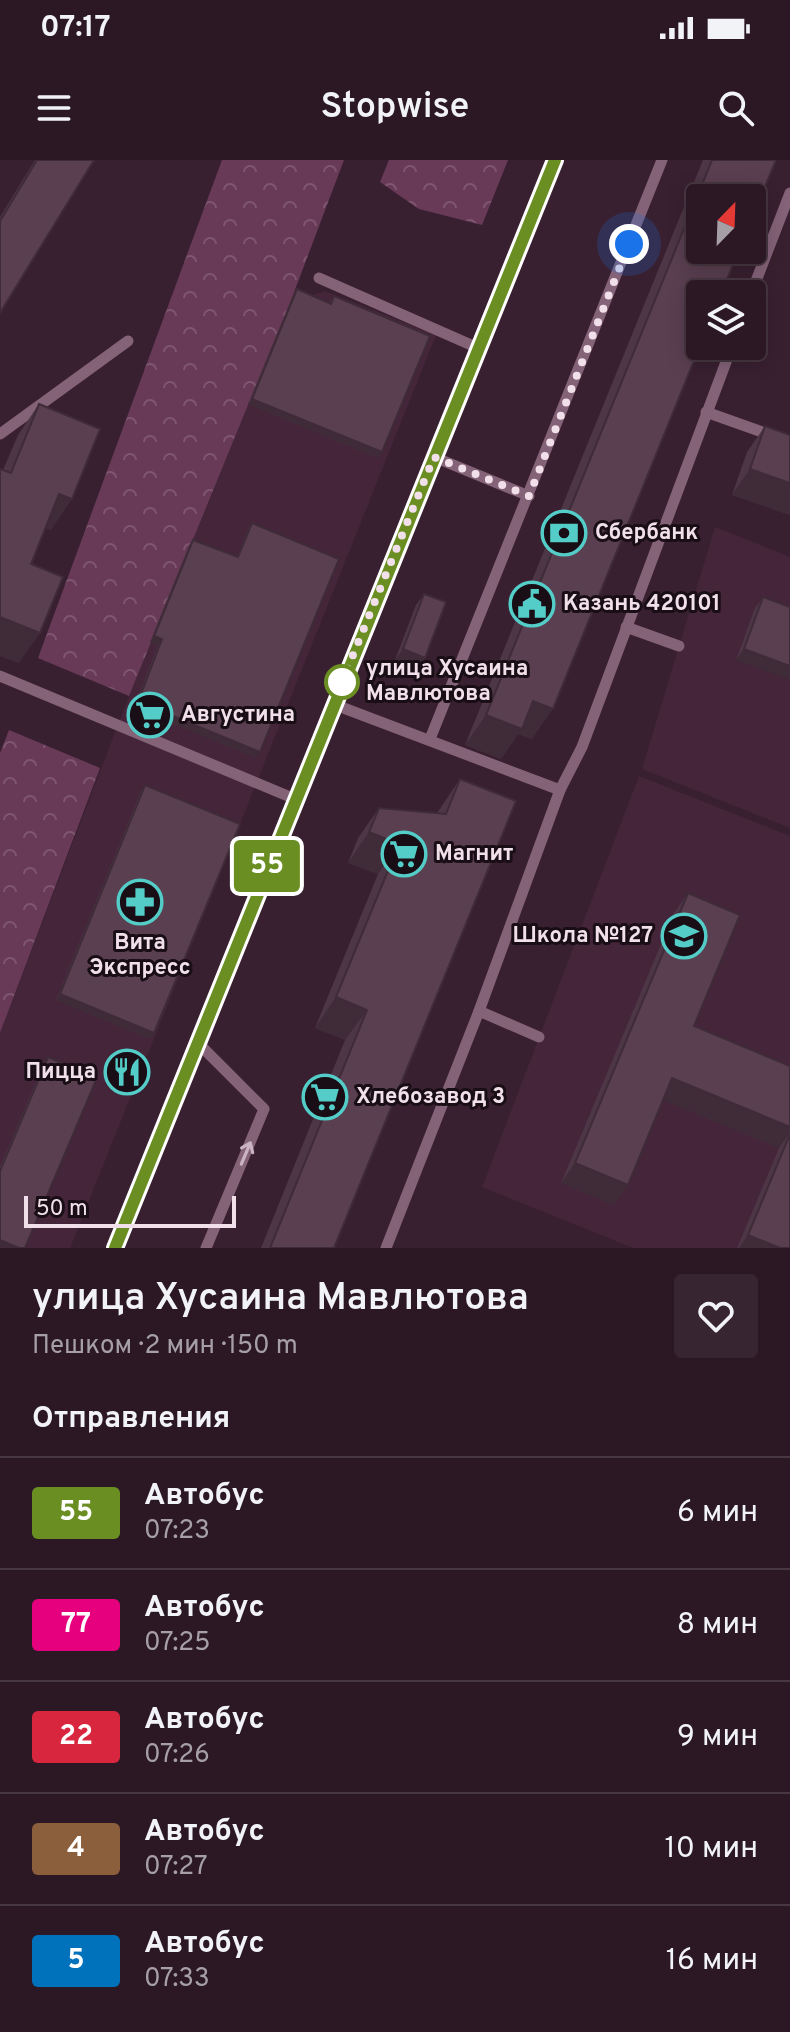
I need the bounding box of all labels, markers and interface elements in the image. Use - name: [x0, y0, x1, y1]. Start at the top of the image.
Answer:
- text: 07:17: [40, 10, 111, 47]
- text: Stopwise: [321, 85, 469, 131]
- icon: menu: [32, 86, 76, 130]
- icon: search: [714, 86, 758, 130]
- north arrow: [686, 184, 766, 264]
- map controls: [686, 184, 766, 360]
- your location: [609, 224, 649, 264]
- button: layers: [686, 280, 766, 360]
- bank icon: Сбербанк: [540, 509, 588, 557]
- place label: Сбербанк: [595, 520, 698, 547]
- public building icon: Казань 420101: [508, 580, 556, 628]
- place label: Казань 420101: [563, 591, 721, 618]
- place label: улица Хусаина Мавлютова: [366, 656, 528, 708]
- marker: улица Хусаина Мавлютова: [325, 665, 359, 699]
- supermarket icon: Августина: [126, 691, 174, 739]
- place label: Августина: [181, 702, 295, 729]
- supermarket icon: Магнит: [380, 830, 428, 878]
- line badge: 55: [231, 840, 303, 892]
- place label: Магнит: [435, 841, 513, 868]
- text: 55: [250, 848, 284, 884]
- pharmacy icon: Вита Экспресс: [116, 878, 164, 926]
- school or university icon: Школа №127: [660, 912, 708, 960]
- place label: Школа №127: [513, 923, 653, 950]
- place label: Вита Экспресс: [89, 930, 191, 982]
- restaurant icon: Пицца: [103, 1048, 151, 1096]
- place label: Пицца: [25, 1059, 96, 1086]
- supermarket icon: Хлебозавод 3: [301, 1073, 349, 1121]
- place label: Хлебозавод 3: [356, 1084, 505, 1111]
- one-way arrow: [239, 1141, 254, 1165]
- scale bar: [24, 1192, 236, 1228]
- text: 50 m: [36, 1196, 88, 1223]
- button: heart: [674, 1274, 758, 1358]
- text: улица Хусаина Мавлютова: [32, 1275, 529, 1324]
- text: Пешком · 2 мин · 150 m: [32, 1330, 298, 1363]
- text: Отправления: [32, 1401, 230, 1438]
- text: Автобус: [144, 1478, 265, 1515]
- text: 55: [59, 1495, 93, 1531]
- text: 6 мин: [677, 1495, 758, 1532]
- text: 07:23: [144, 1515, 210, 1548]
- text: Автобус: [144, 1590, 265, 1627]
- text: 77: [61, 1607, 91, 1643]
- text: 8 мин: [677, 1607, 758, 1644]
- text: 07:25: [144, 1627, 210, 1660]
- text: Автобус: [144, 1702, 265, 1739]
- text: 22: [59, 1719, 93, 1755]
- text: 9 мин: [677, 1719, 758, 1756]
- text: 07:26: [144, 1739, 210, 1772]
- text: Автобус: [144, 1814, 265, 1851]
- text: 4: [67, 1831, 85, 1867]
- text: 10 мин: [665, 1831, 758, 1868]
- text: 07:27: [144, 1851, 208, 1884]
- text: Автобус: [144, 1926, 265, 1963]
- text: 5: [67, 1943, 85, 1979]
- text: 16 мин: [666, 1943, 758, 1980]
- text: 07:33: [144, 1963, 210, 1996]

